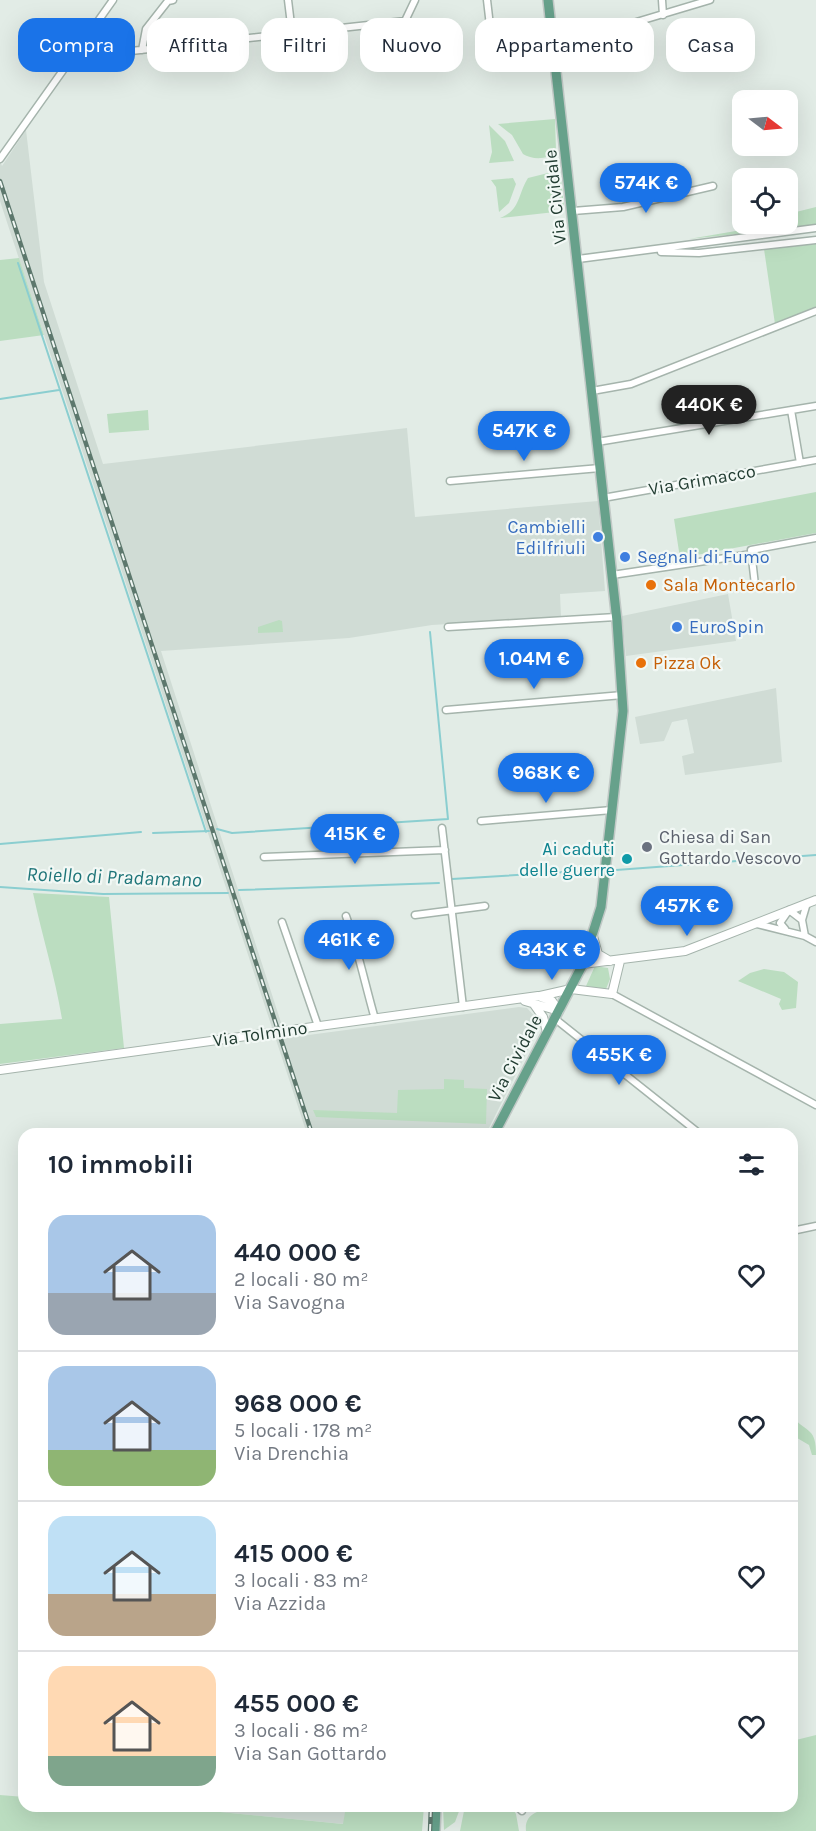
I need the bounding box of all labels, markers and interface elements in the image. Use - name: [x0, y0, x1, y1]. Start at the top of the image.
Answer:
- chip: Compra: [18, 18, 135, 72]
- chip: Affitta: [147, 18, 249, 72]
- chip: Filtri: [261, 18, 348, 72]
- chip: Nuovo: [360, 18, 463, 72]
- chip: Appartamento: [475, 18, 654, 72]
- chip: Casa: [666, 18, 755, 72]
- north arrow: [732, 90, 798, 156]
- map controls: [732, 90, 798, 234]
- street label: Via Cividale: [539, 148, 571, 246]
- pin: 574K €: [597, 163, 695, 214]
- button: locate: [732, 168, 798, 234]
- text: 574K €: [614, 171, 678, 194]
- pin: 440K €: [660, 385, 758, 436]
- text: 440K €: [675, 393, 743, 416]
- pin: 547K €: [475, 411, 573, 462]
- text: 547K €: [492, 419, 556, 442]
- street label: Via Grimacco: [647, 460, 757, 500]
- place label: Cambielli Edilfriuli: [508, 516, 586, 559]
- marker: Cambielli Edilfriuli: [591, 530, 605, 544]
- place label: Segnali di Fumo: [637, 546, 770, 568]
- marker: Segnali di Fumo: [618, 550, 632, 564]
- place label: Sala Montecarlo: [663, 574, 796, 596]
- marker: Sala Montecarlo: [644, 578, 658, 592]
- place label: EuroSpin: [689, 616, 764, 638]
- marker: EuroSpin: [670, 620, 684, 634]
- pin: 1.04M €: [479, 639, 589, 690]
- text: 1.04M €: [498, 647, 570, 670]
- place label: Pizza Ok: [653, 652, 721, 674]
- marker: Pizza Ok: [634, 656, 648, 670]
- pin: 968K €: [497, 753, 595, 804]
- text: 968K €: [512, 761, 580, 784]
- pin: 415K €: [306, 814, 404, 865]
- text: 415K €: [324, 822, 386, 845]
- place label: Chiesa di San Gottardo Vescovo: [659, 826, 801, 869]
- place label: Ai caduti delle guerre: [519, 838, 615, 881]
- marker: Chiesa di San Gottardo Vescovo: [640, 840, 654, 854]
- marker: Ai caduti delle guerre: [620, 852, 634, 866]
- water label: Roiello di Pradamano: [26, 862, 202, 892]
- pin: 457K €: [638, 886, 736, 937]
- text: 457K €: [655, 894, 719, 917]
- pin: 461K €: [300, 920, 398, 971]
- text: 461K €: [318, 928, 380, 951]
- pin: 843K €: [503, 930, 601, 981]
- text: 843K €: [518, 938, 586, 961]
- street label: Via Cividale: [483, 1011, 547, 1105]
- street label: Via Tolmino: [211, 1016, 309, 1052]
- pin: 455K €: [570, 1035, 668, 1086]
- text: 455K €: [586, 1043, 652, 1066]
- icon: filters: [735, 1148, 768, 1181]
- text: 10 immobili: [48, 1149, 194, 1180]
- text: 440 000 €: [234, 1237, 360, 1268]
- icon: home: [96, 1239, 168, 1311]
- icon: heart: [735, 1259, 768, 1292]
- text: 2 locali · 80 m²: [234, 1268, 368, 1291]
- text: Via Savogna: [234, 1291, 345, 1314]
- text: 968 000 €: [234, 1388, 361, 1419]
- icon: home: [96, 1390, 168, 1462]
- icon: heart: [735, 1410, 768, 1443]
- text: 5 locali · 178 m²: [234, 1419, 372, 1442]
- text: Via Drenchia: [234, 1442, 349, 1465]
- text: 415 000 €: [234, 1538, 353, 1569]
- icon: home: [96, 1540, 168, 1612]
- icon: heart: [735, 1560, 768, 1593]
- text: 3 locali · 83 m²: [234, 1569, 369, 1592]
- text: Via Azzida: [234, 1592, 326, 1615]
- text: 455 000 €: [234, 1688, 359, 1719]
- icon: home: [96, 1690, 168, 1762]
- icon: heart: [735, 1710, 768, 1743]
- text: 3 locali · 86 m²: [234, 1719, 368, 1742]
- text: Via San Gottardo: [234, 1742, 387, 1765]

